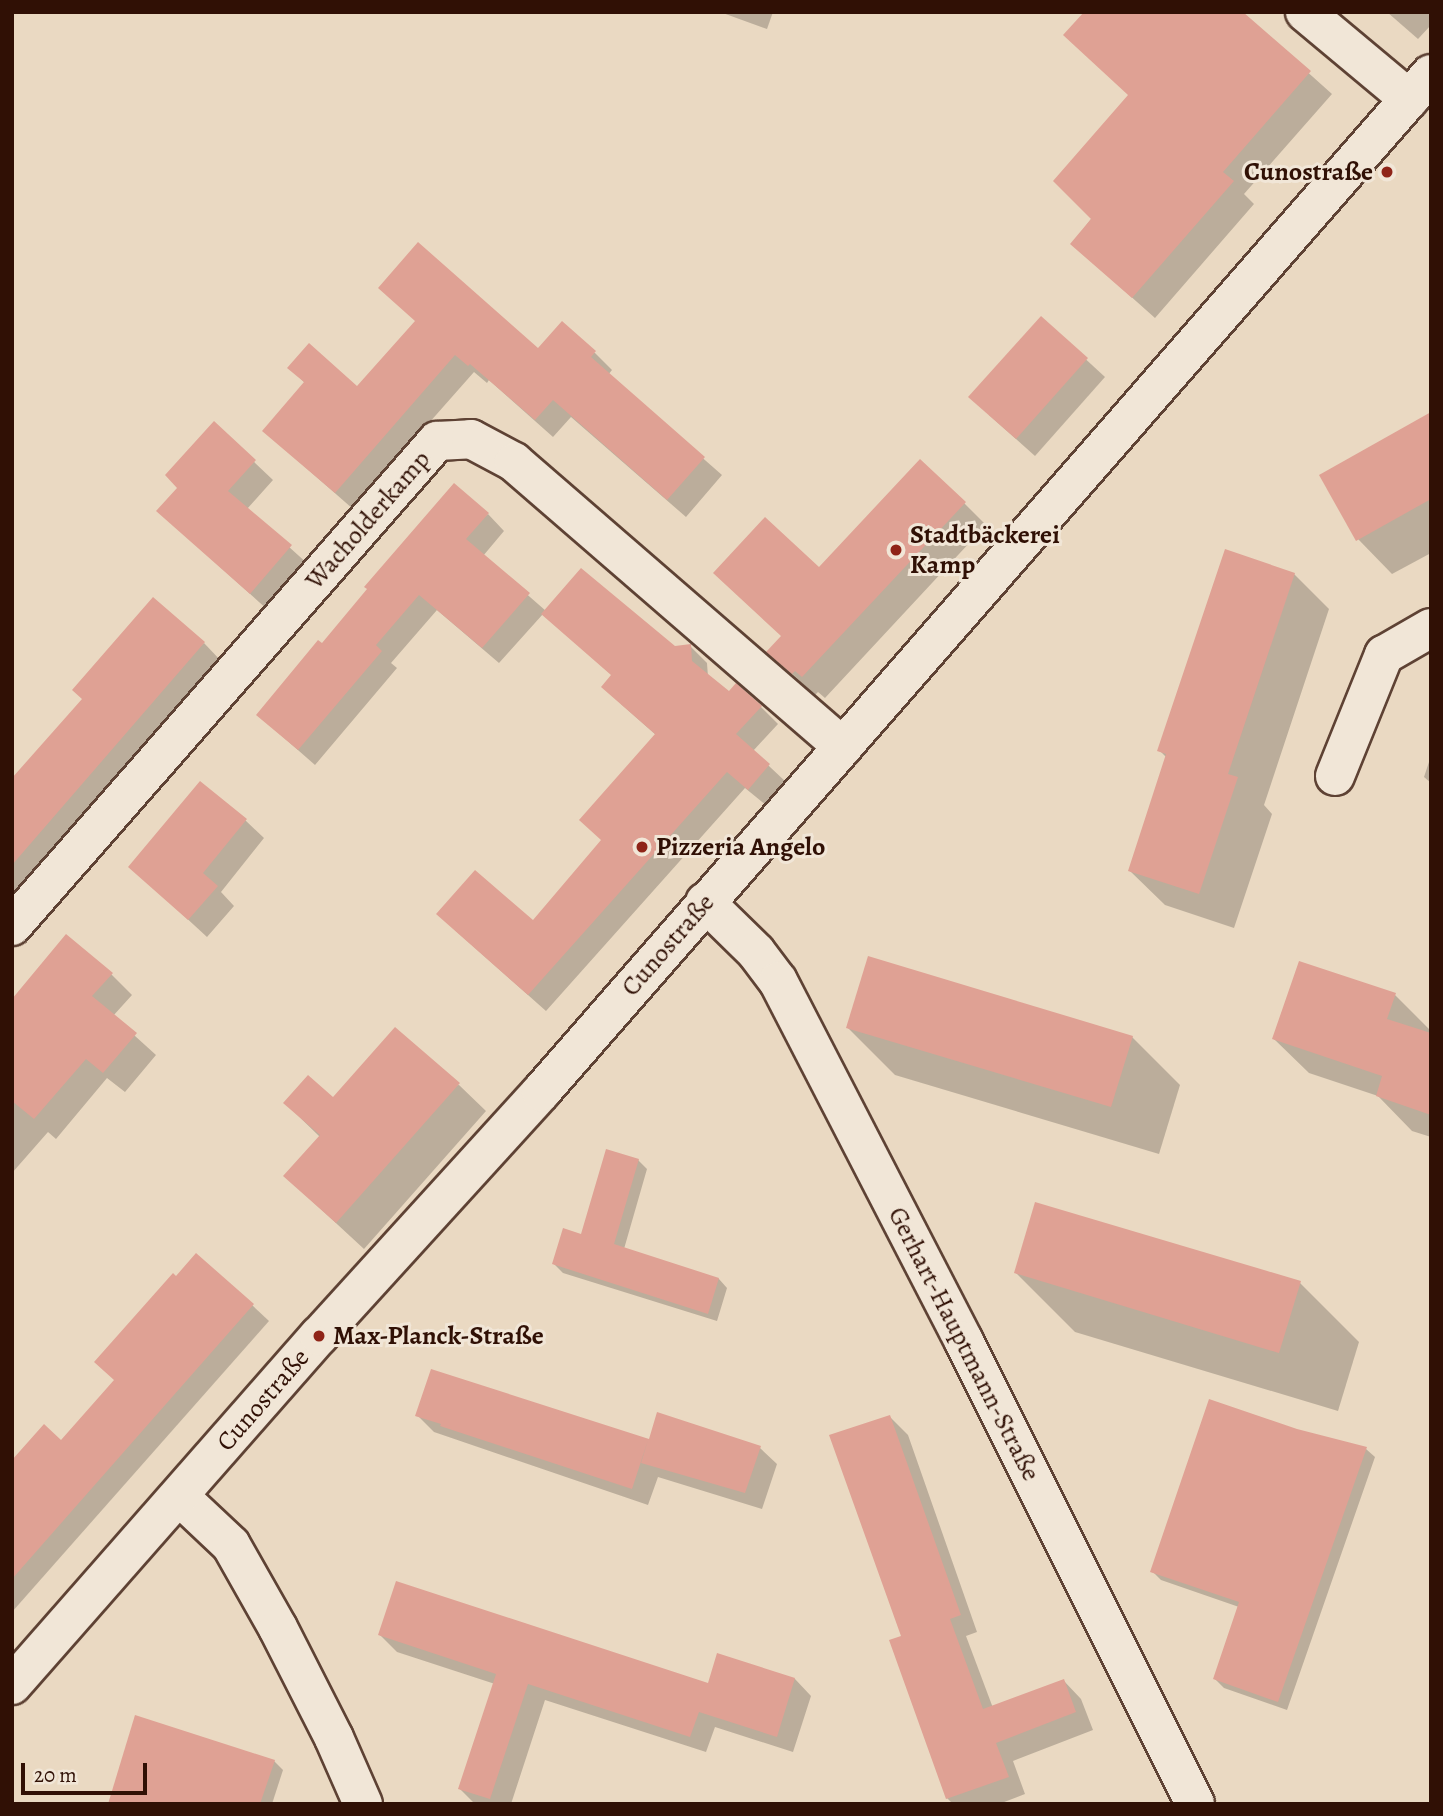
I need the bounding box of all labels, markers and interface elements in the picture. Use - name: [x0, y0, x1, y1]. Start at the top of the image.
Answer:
- place label: Cunostraße: [1244, 156, 1373, 188]
- marker: Cunostraße: [1379, 164, 1395, 180]
- street label: Wacholderkamp: [299, 444, 437, 596]
- place label: Stadtbäckerei Kamp: [910, 519, 1060, 580]
- marker: Stadtbäckerei Kamp: [888, 542, 904, 558]
- place label: Pizzeria Angelo: [656, 831, 825, 863]
- marker: Pizzeria Angelo: [634, 839, 650, 855]
- street label: Cunostraße: [615, 887, 721, 1003]
- street label: Gerhart-Hauptmann-Straße: [881, 1202, 1047, 1486]
- place label: Max-Planck-Straße: [333, 1320, 544, 1352]
- marker: Max-Planck-Straße: [311, 1328, 327, 1344]
- street label: Cunostraße: [210, 1342, 316, 1458]
- scale bar: [24, 1750, 150, 1794]
- text: 20 m: [34, 1761, 77, 1789]

